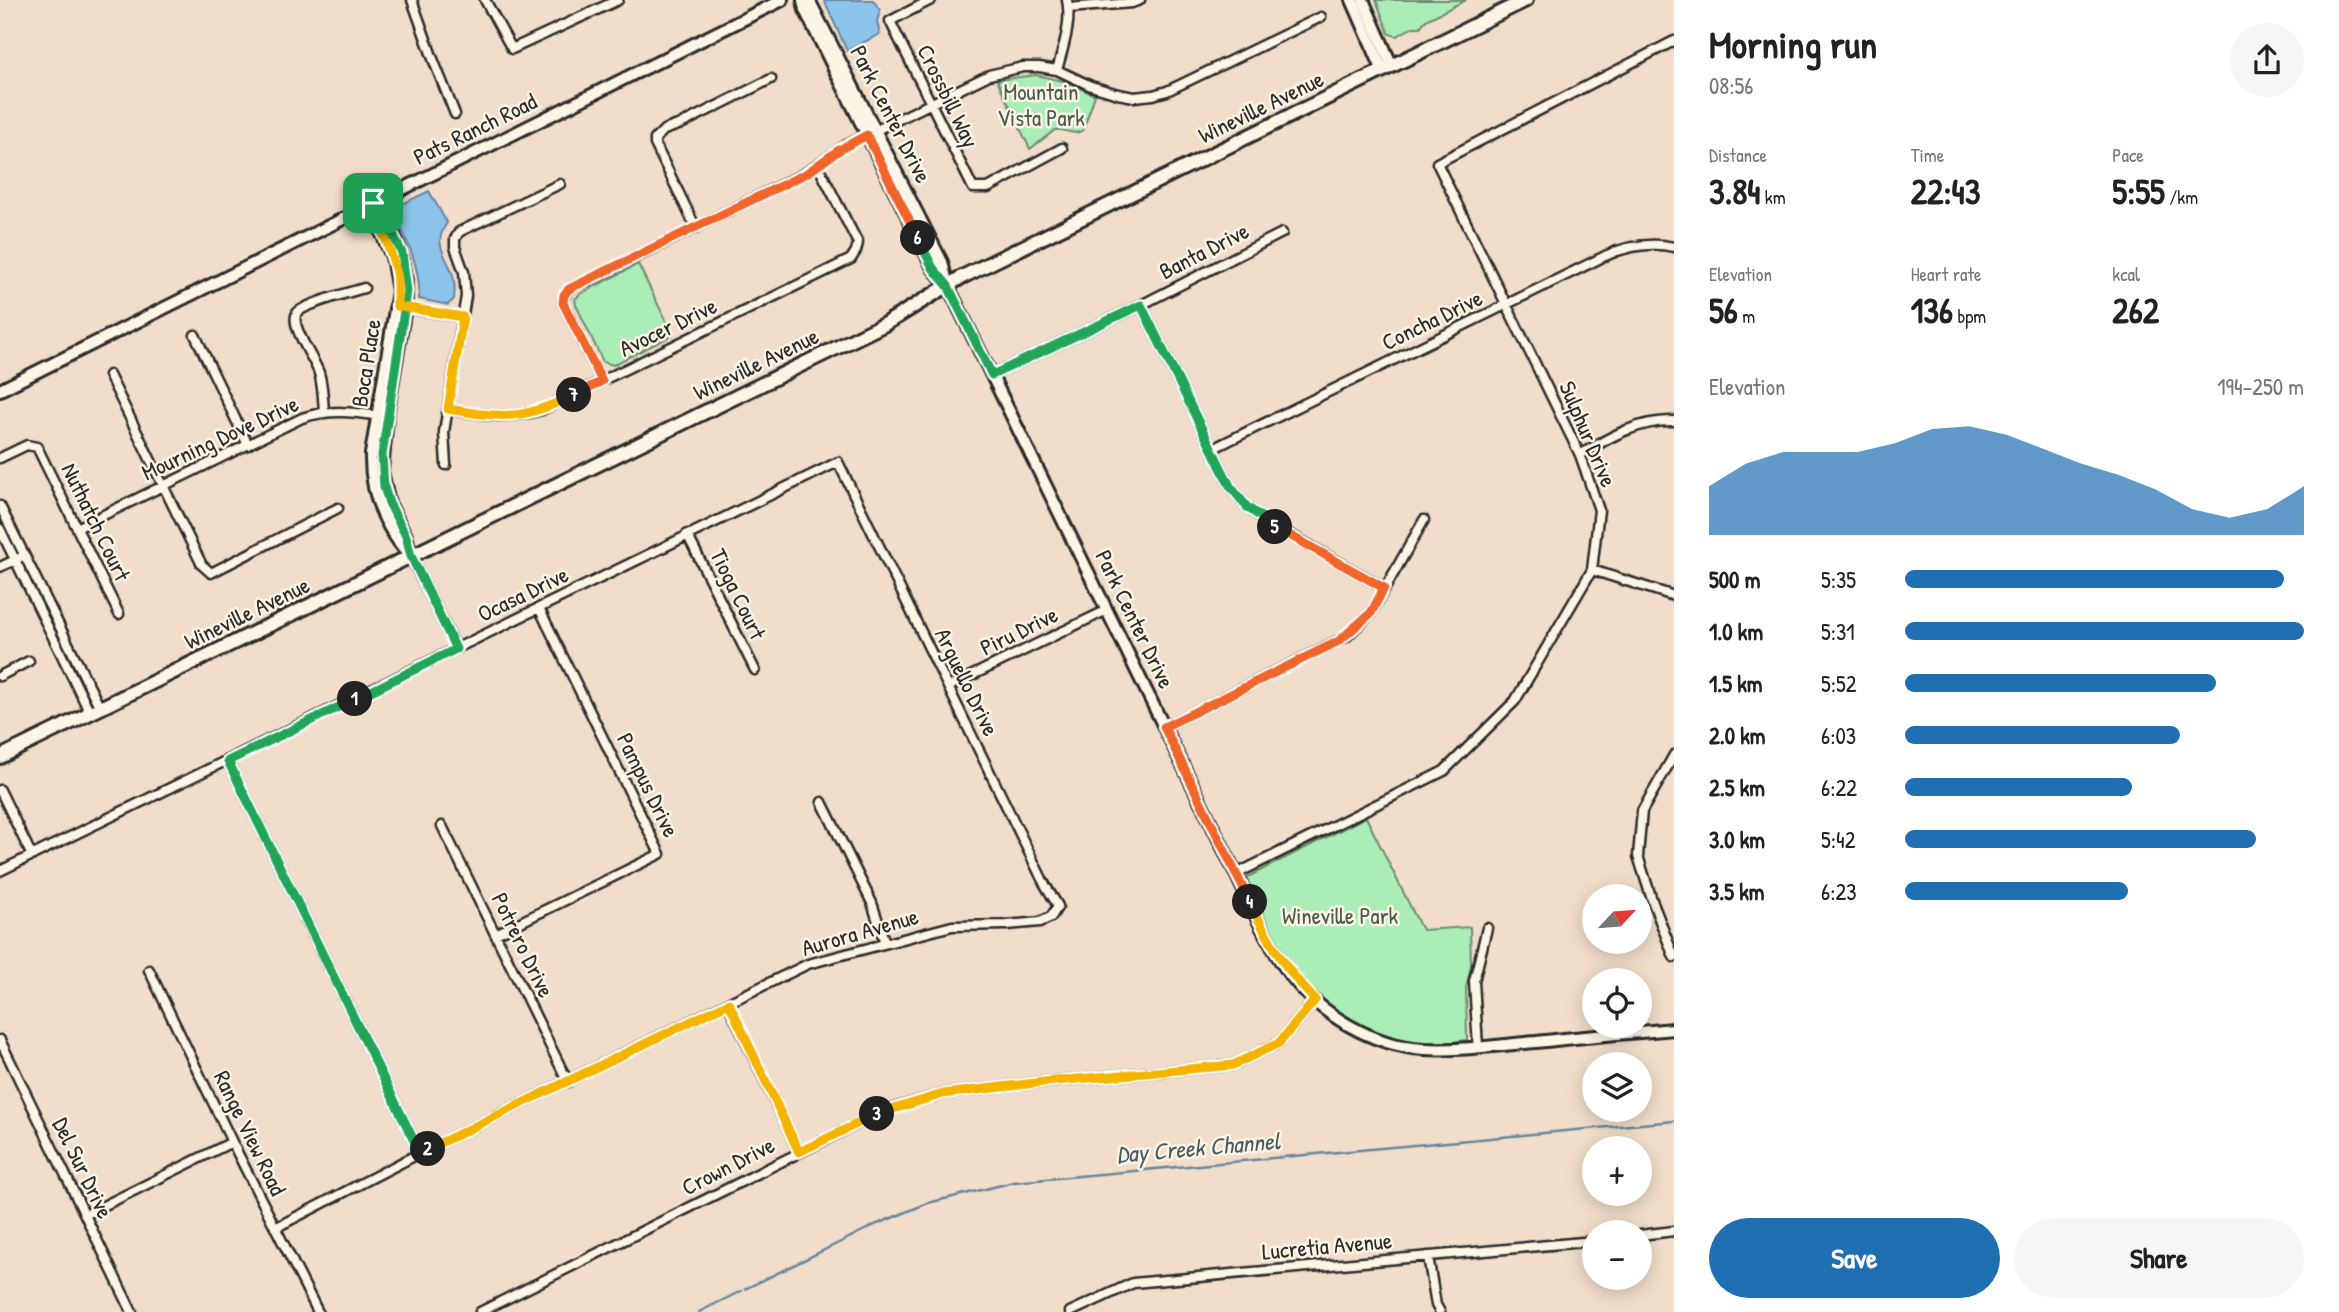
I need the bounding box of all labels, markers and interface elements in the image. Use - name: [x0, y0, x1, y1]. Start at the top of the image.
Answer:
- text: Morning run: [1709, 18, 1877, 70]
- button: share: [2230, 23, 2304, 97]
- street label: Crossbill Way: [910, 39, 987, 153]
- street label: Park Center Drive: [843, 40, 939, 188]
- street label: Wineville Avenue: [1193, 63, 1329, 150]
- text: 08:56: [1709, 70, 1754, 101]
- park label: Mountain Vista Park: [997, 76, 1085, 133]
- street label: Pats Ranch Road: [408, 85, 542, 172]
- text: Distance: [1709, 142, 1767, 168]
- text: Time: [1911, 142, 1944, 168]
- text: Pace: [2112, 142, 2144, 168]
- text: 3.84: [1709, 168, 1760, 215]
- text: 22:43: [1911, 168, 1980, 215]
- text: 5:55: [2112, 168, 2165, 215]
- pin: [343, 173, 403, 233]
- icon: arrive: [354, 184, 392, 222]
- text: km: [1760, 184, 1786, 210]
- text: /km: [2165, 184, 2198, 210]
- street label: Banta Drive: [1154, 215, 1254, 286]
- pin: 6: [900, 220, 936, 256]
- text: 6: [914, 224, 921, 250]
- text: Elevation: [1709, 261, 1772, 287]
- text: Heart rate: [1911, 261, 1982, 287]
- text: kcal: [2112, 261, 2140, 287]
- street label: Concha Drive: [1376, 282, 1487, 357]
- text: 56: [1709, 287, 1738, 334]
- text: 136: [1911, 287, 1953, 334]
- text: 262: [2112, 287, 2159, 334]
- street label: Avocer Drive: [614, 290, 722, 364]
- text: m: [1738, 303, 1755, 329]
- text: bpm: [1953, 303, 1986, 329]
- street label: Boca Place: [343, 317, 388, 409]
- street label: Wineville Avenue: [688, 320, 824, 407]
- text: Elevation: [1709, 371, 1785, 402]
- text: 194–250 m: [2217, 371, 2304, 402]
- street label: Sulphur Drive: [1552, 376, 1625, 491]
- pin: 7: [556, 378, 592, 412]
- text: 7: [569, 381, 578, 407]
- street label: Mourning Dove Drive: [136, 388, 303, 487]
- street label: Nuthatch Court: [55, 458, 139, 587]
- pin: 5: [1258, 510, 1292, 544]
- text: 5: [1270, 513, 1279, 539]
- street label: Tioga Court: [703, 543, 774, 645]
- street label: Park Center Drive: [1089, 544, 1182, 693]
- street label: Ocasa Drive: [472, 558, 573, 629]
- text: 500 m: [1709, 564, 1760, 595]
- text: 5:35: [1821, 564, 1856, 595]
- street label: Wineville Avenue: [179, 569, 315, 656]
- street label: Piru Drive: [975, 598, 1063, 663]
- text: 1.0 km: [1709, 616, 1763, 647]
- text: 5:31: [1821, 616, 1855, 647]
- street label: Arguello Drive: [928, 623, 1007, 741]
- text: 1.5 km: [1709, 668, 1762, 699]
- text: 5:52: [1821, 668, 1857, 699]
- pin: 1: [338, 682, 372, 716]
- text: 1: [351, 685, 358, 711]
- text: 2.0 km: [1709, 720, 1765, 751]
- text: 6:03: [1821, 720, 1856, 751]
- street label: Pampus Drive: [610, 728, 687, 842]
- text: 2.5 km: [1709, 772, 1765, 803]
- text: 6:22: [1821, 772, 1857, 803]
- text: 3.0 km: [1709, 824, 1765, 855]
- text: 5:42: [1821, 824, 1855, 855]
- text: 3.5 km: [1709, 876, 1764, 907]
- text: 6:23: [1821, 876, 1857, 907]
- pin: 4: [1232, 884, 1268, 920]
- north arrow: [1582, 884, 1652, 954]
- map controls: [1582, 884, 1652, 1290]
- street label: Potrero Drive: [485, 887, 562, 1002]
- text: 4: [1246, 888, 1253, 914]
- street label: Aurora Avenue: [798, 900, 922, 963]
- park label: Wineville Park: [1282, 900, 1398, 931]
- button: locate: [1582, 968, 1652, 1038]
- button: layers: [1582, 1052, 1652, 1122]
- street label: Range View Road: [207, 1065, 294, 1200]
- pin: 3: [860, 1096, 894, 1132]
- text: 3: [872, 1100, 881, 1126]
- street label: Del Sur Drive: [46, 1112, 121, 1223]
- water label: Day Creek Channel: [1115, 1124, 1283, 1171]
- street label: Crown Drive: [676, 1129, 780, 1202]
- pin: 2: [410, 1132, 446, 1166]
- text: 2: [423, 1135, 432, 1161]
- button: +: [1582, 1136, 1652, 1206]
- button: Save: [1709, 1218, 2000, 1298]
- button: Share: [2014, 1218, 2304, 1298]
- button: −: [1582, 1220, 1652, 1290]
- street label: Lucretia Avenue: [1261, 1224, 1393, 1267]

